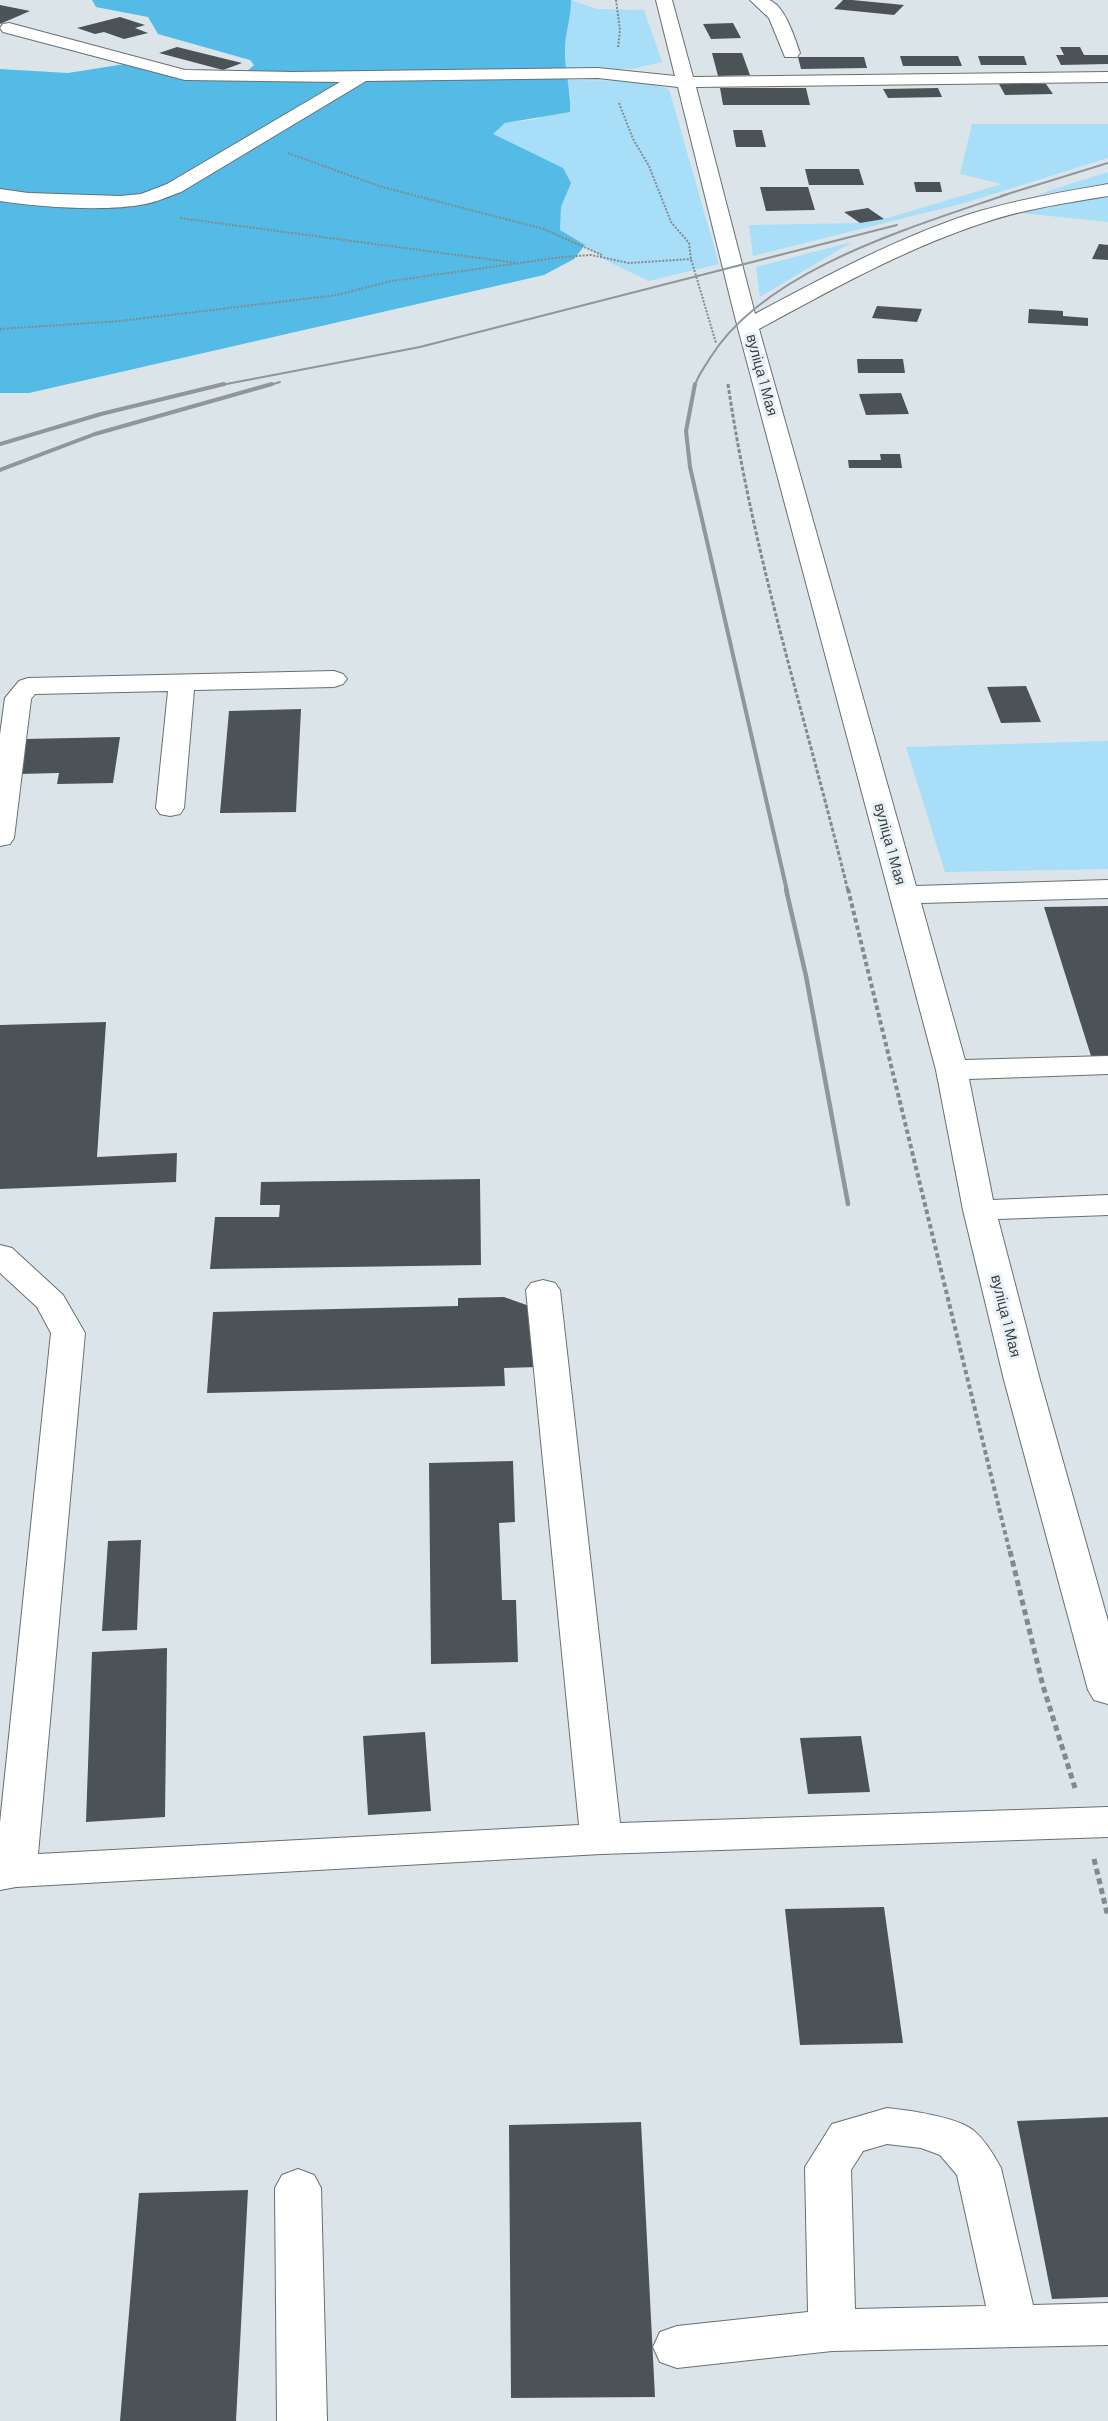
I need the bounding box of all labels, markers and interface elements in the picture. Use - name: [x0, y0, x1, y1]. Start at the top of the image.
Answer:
- street label: вуліца 1 Мая: [742, 332, 782, 418]
- street label: вуліца 1 Мая: [870, 801, 910, 887]
- street label: вуліца 1 Мая: [987, 1273, 1025, 1359]

